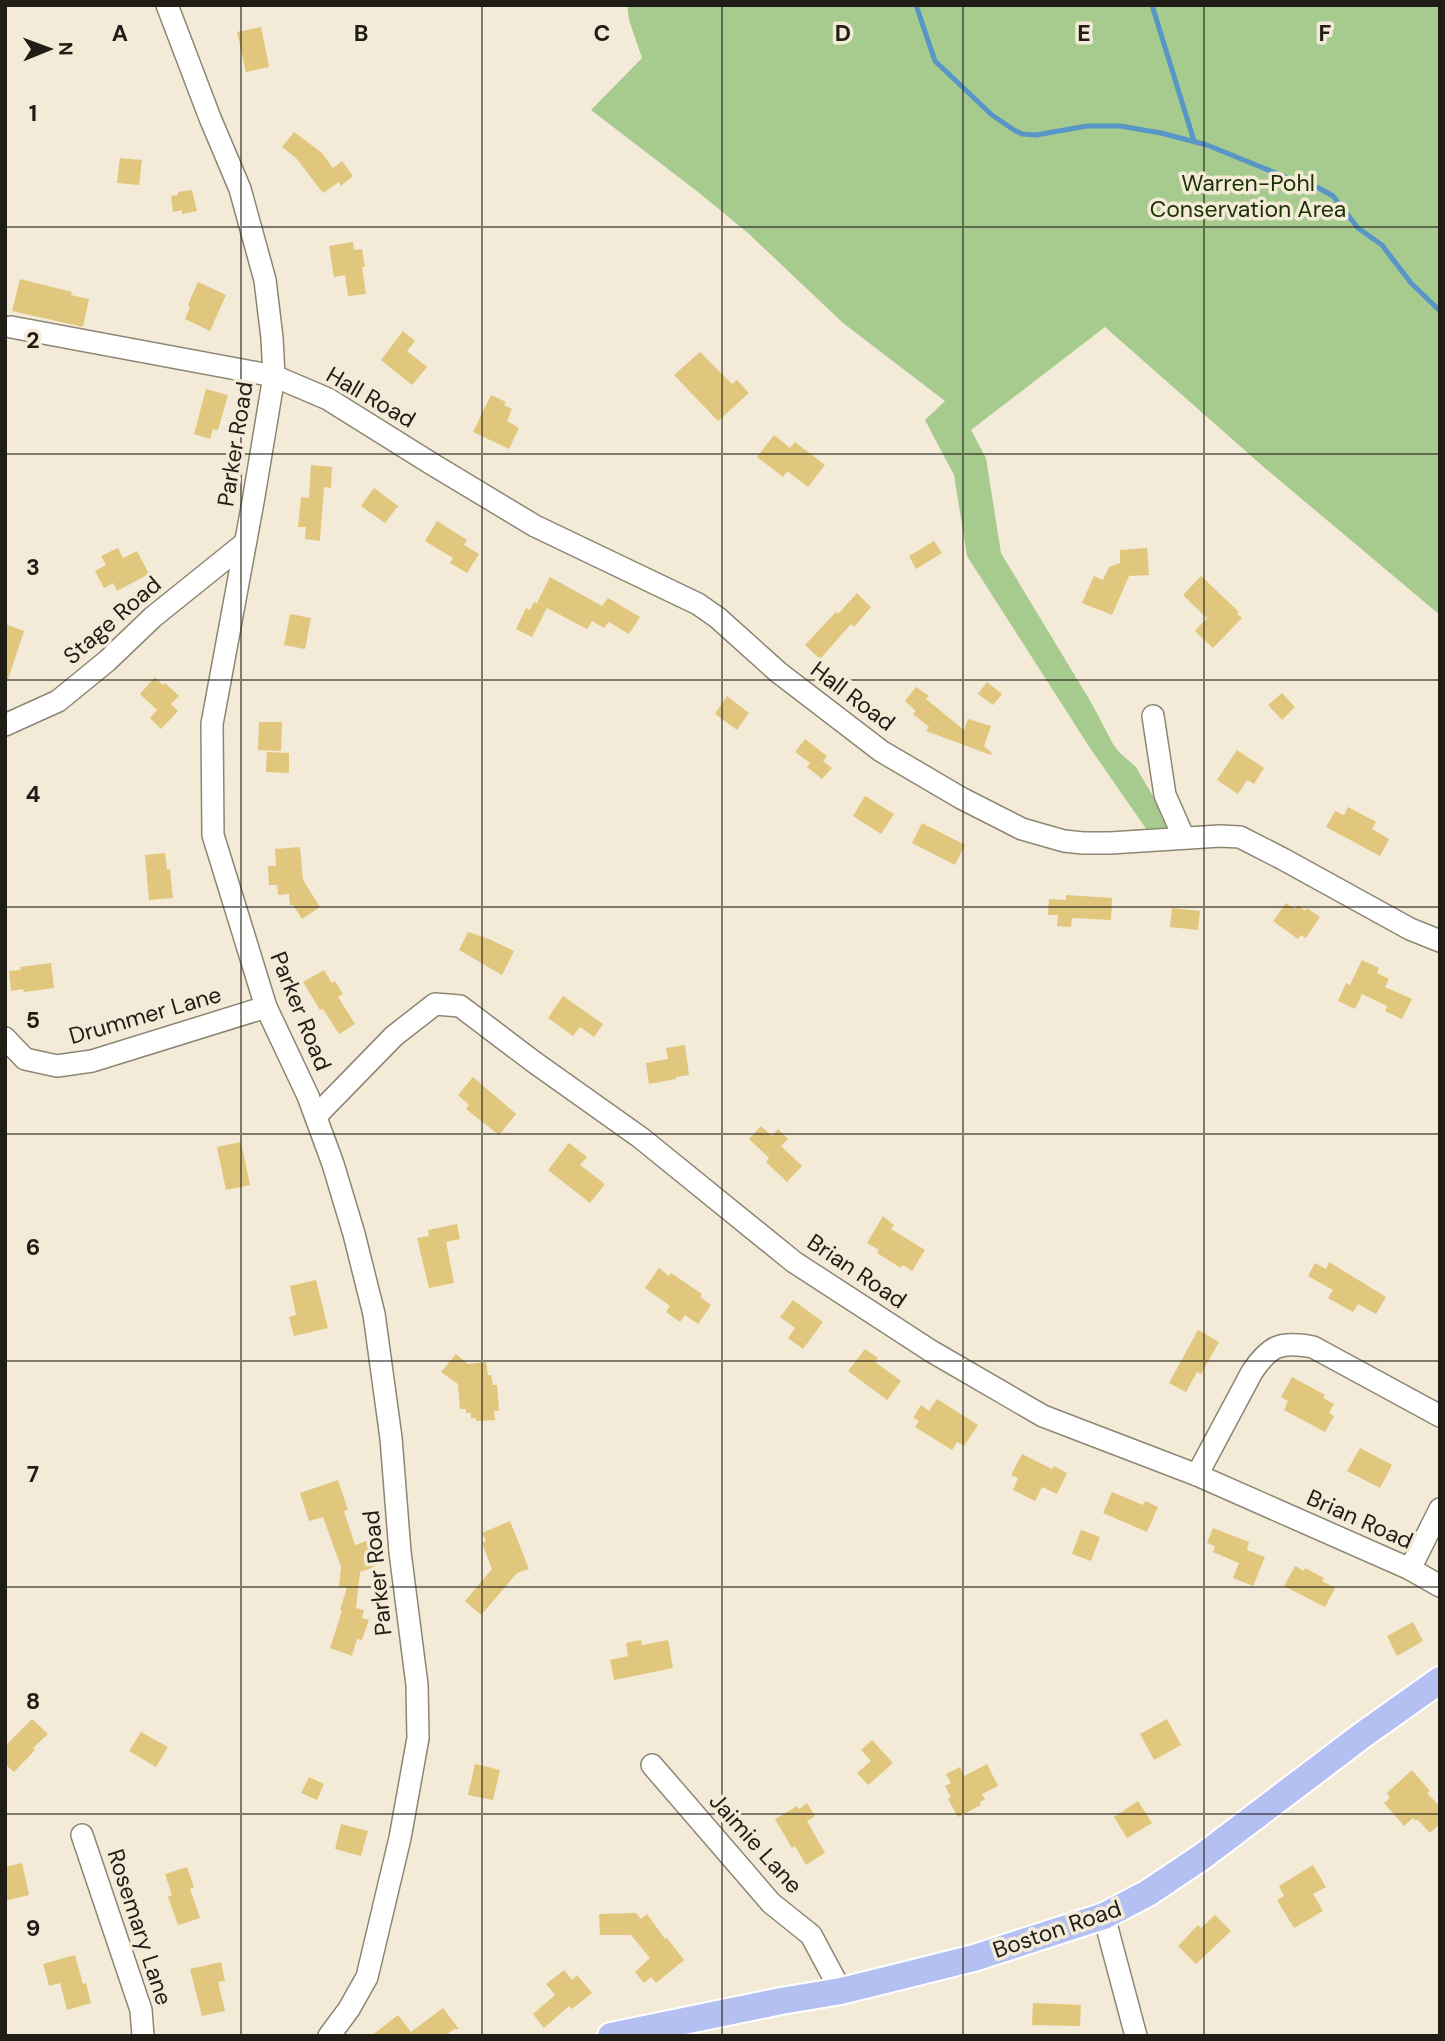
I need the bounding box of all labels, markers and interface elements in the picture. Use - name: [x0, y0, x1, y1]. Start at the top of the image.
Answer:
- north arrow: [14, 14, 84, 84]
- text: A: [112, 18, 128, 48]
- text: B: [354, 18, 368, 48]
- text: C: [594, 18, 610, 48]
- text: D: [835, 18, 851, 48]
- text: E: [1077, 18, 1091, 48]
- text: F: [1319, 18, 1332, 48]
- text: N: [53, 42, 78, 56]
- text: 1: [29, 98, 37, 128]
- park label: Warren-Pohl Conservation Area: [1150, 168, 1346, 224]
- text: 2: [26, 325, 40, 355]
- street label: Hall Road: [321, 359, 421, 435]
- street label: Parker Road: [210, 380, 260, 508]
- text: 3: [26, 552, 40, 582]
- street label: Stage Road: [57, 569, 167, 671]
- street label: Hall Road: [805, 654, 901, 738]
- text: 4: [26, 779, 41, 809]
- street label: Parker Road: [264, 947, 338, 1075]
- street label: Drummer Lane: [65, 979, 225, 1051]
- text: 5: [26, 1005, 40, 1035]
- street label: Brian Road: [802, 1227, 912, 1315]
- text: 6: [26, 1232, 40, 1262]
- text: 7: [27, 1459, 39, 1489]
- street label: Brian Road: [1302, 1482, 1418, 1556]
- street label: Parker Road: [356, 1509, 398, 1637]
- text: 8: [26, 1686, 40, 1716]
- street label: Jaimie Lane: [703, 1786, 809, 1900]
- street label: Rosemary Lane: [101, 1845, 179, 2009]
- street label: Boston Road: [989, 1893, 1125, 1965]
- text: 9: [26, 1913, 40, 1943]

